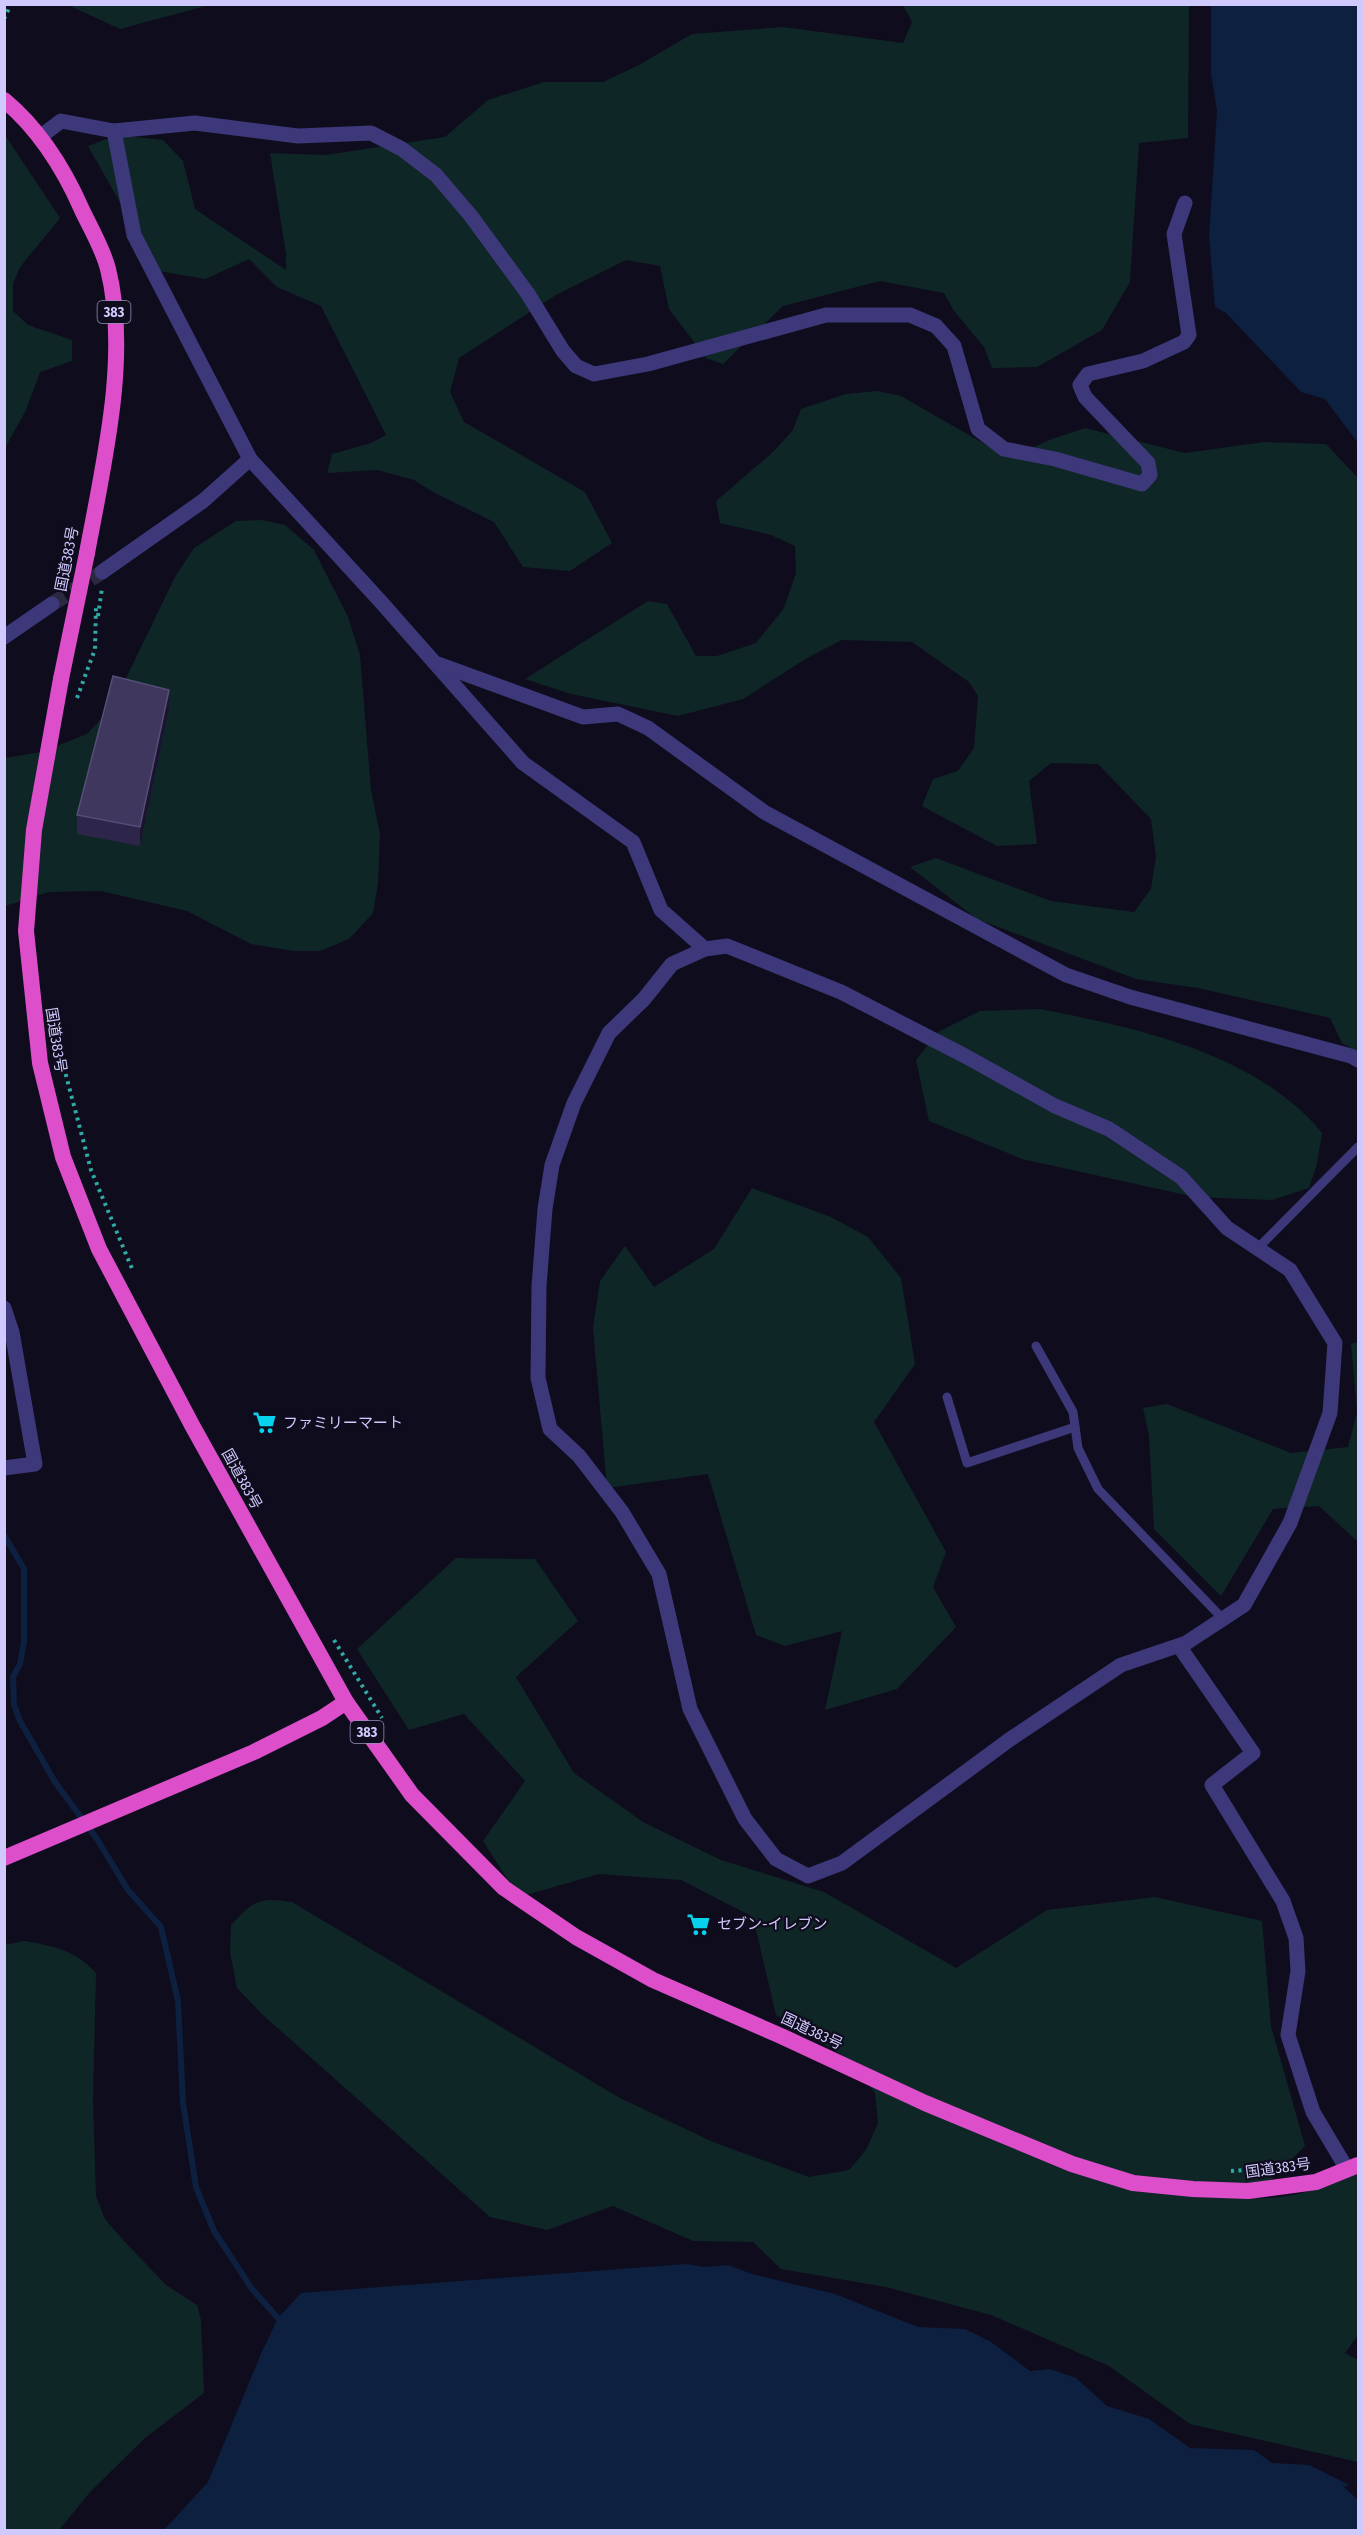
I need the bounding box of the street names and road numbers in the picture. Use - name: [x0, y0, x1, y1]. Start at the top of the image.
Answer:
- road number: 383: [98, 301, 130, 323]
- street label: 国道383号: [52, 525, 82, 593]
- street label: 国道383号: [42, 1006, 70, 1074]
- street label: 国道383号: [218, 1446, 266, 1512]
- road number: 383: [350, 1721, 384, 1743]
- street label: 国道383号: [778, 2009, 846, 2053]
- street label: 国道383号: [1244, 2154, 1312, 2182]

